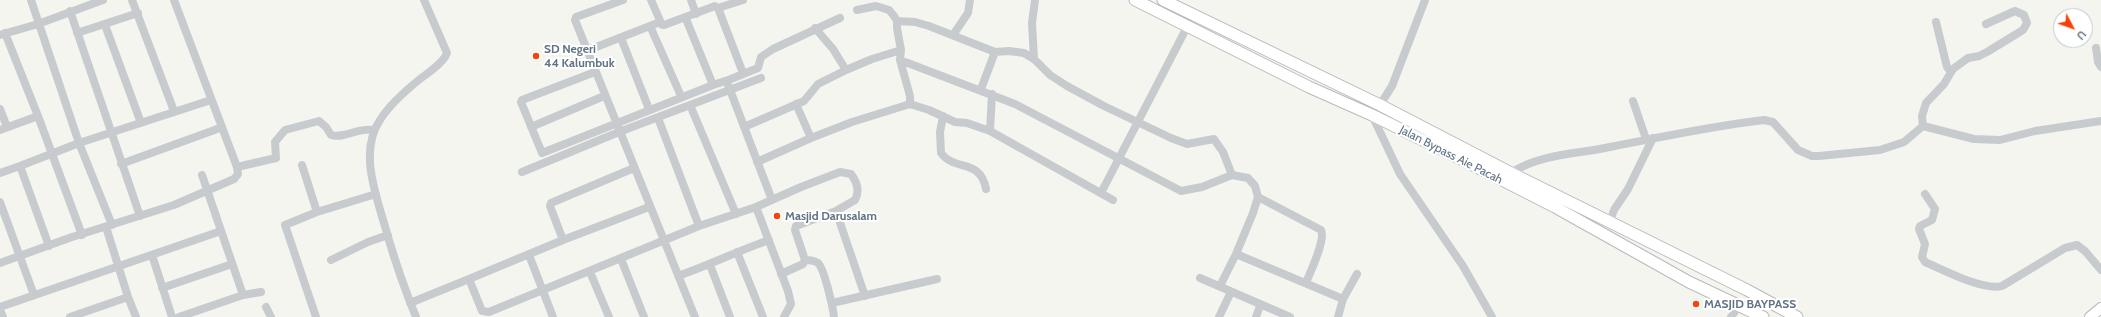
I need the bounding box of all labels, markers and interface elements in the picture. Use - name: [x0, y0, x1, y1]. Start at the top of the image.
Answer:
- north arrow: [2053, 8, 2093, 48]
- text: U: [2073, 28, 2089, 43]
- place label: SD Negeri 44 Kalumbuk: [544, 42, 614, 70]
- marker: SD Negeri 44 Kalumbuk: [531, 51, 541, 61]
- street label: Jalan Bypass Aie Pacah: [1397, 123, 1505, 187]
- place label: Masjid Darusalam: [785, 209, 877, 223]
- marker: Masjid Darusalam: [772, 211, 782, 221]
- place label: MASJID BAYPASS: [1704, 297, 1796, 311]
- marker: MASJID BAYPASS: [1691, 299, 1701, 309]

